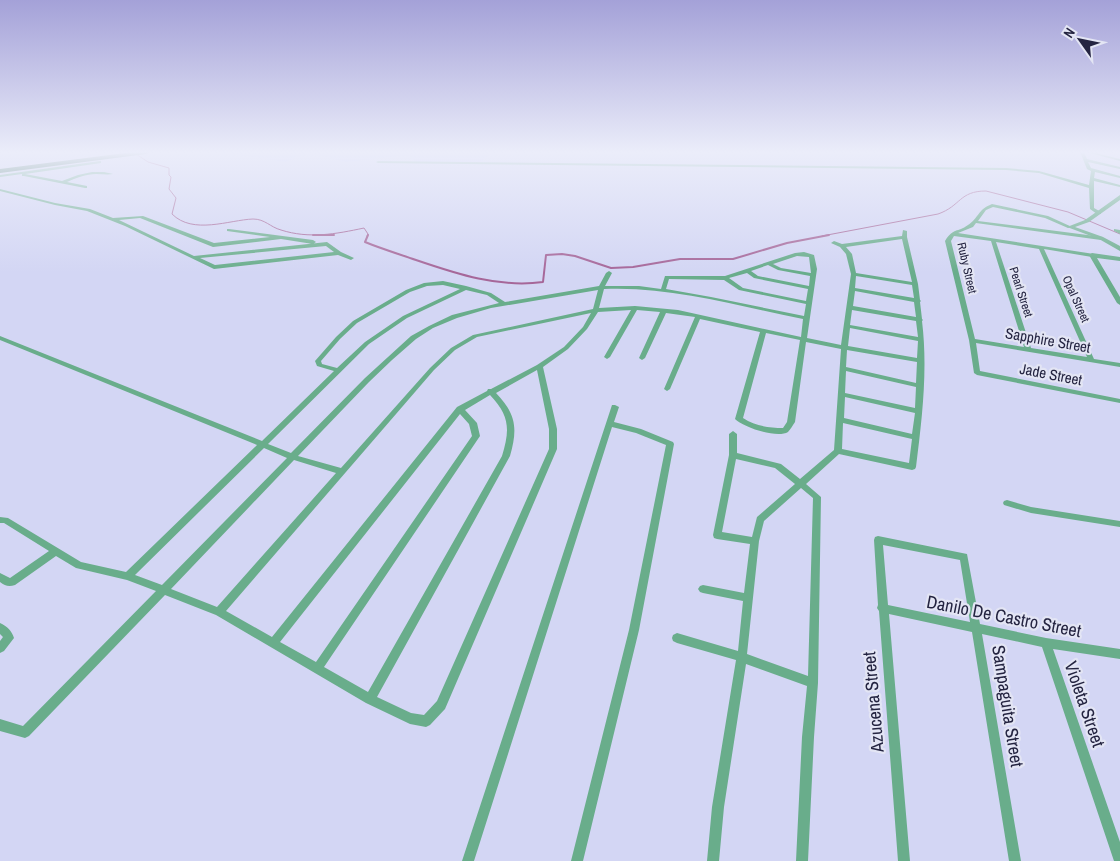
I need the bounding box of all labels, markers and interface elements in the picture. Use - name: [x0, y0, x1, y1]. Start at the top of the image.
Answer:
- north arrow: [1055, 15, 1105, 65]
- text: N: [1059, 25, 1079, 41]
- street label: Ruby Street: [953, 241, 981, 295]
- street label: Pearl Street: [1005, 265, 1037, 319]
- street label: Opal Street: [1059, 273, 1094, 325]
- street label: Sapphire Street: [1004, 322, 1093, 358]
- street label: Jade Street: [1018, 358, 1084, 390]
- street label: Danilo De Castro Street: [925, 589, 1083, 643]
- street label: Sampaguita Street: [986, 643, 1030, 769]
- street label: Azucena Street: [856, 651, 890, 754]
- street label: Violeta Street: [1059, 658, 1111, 750]

